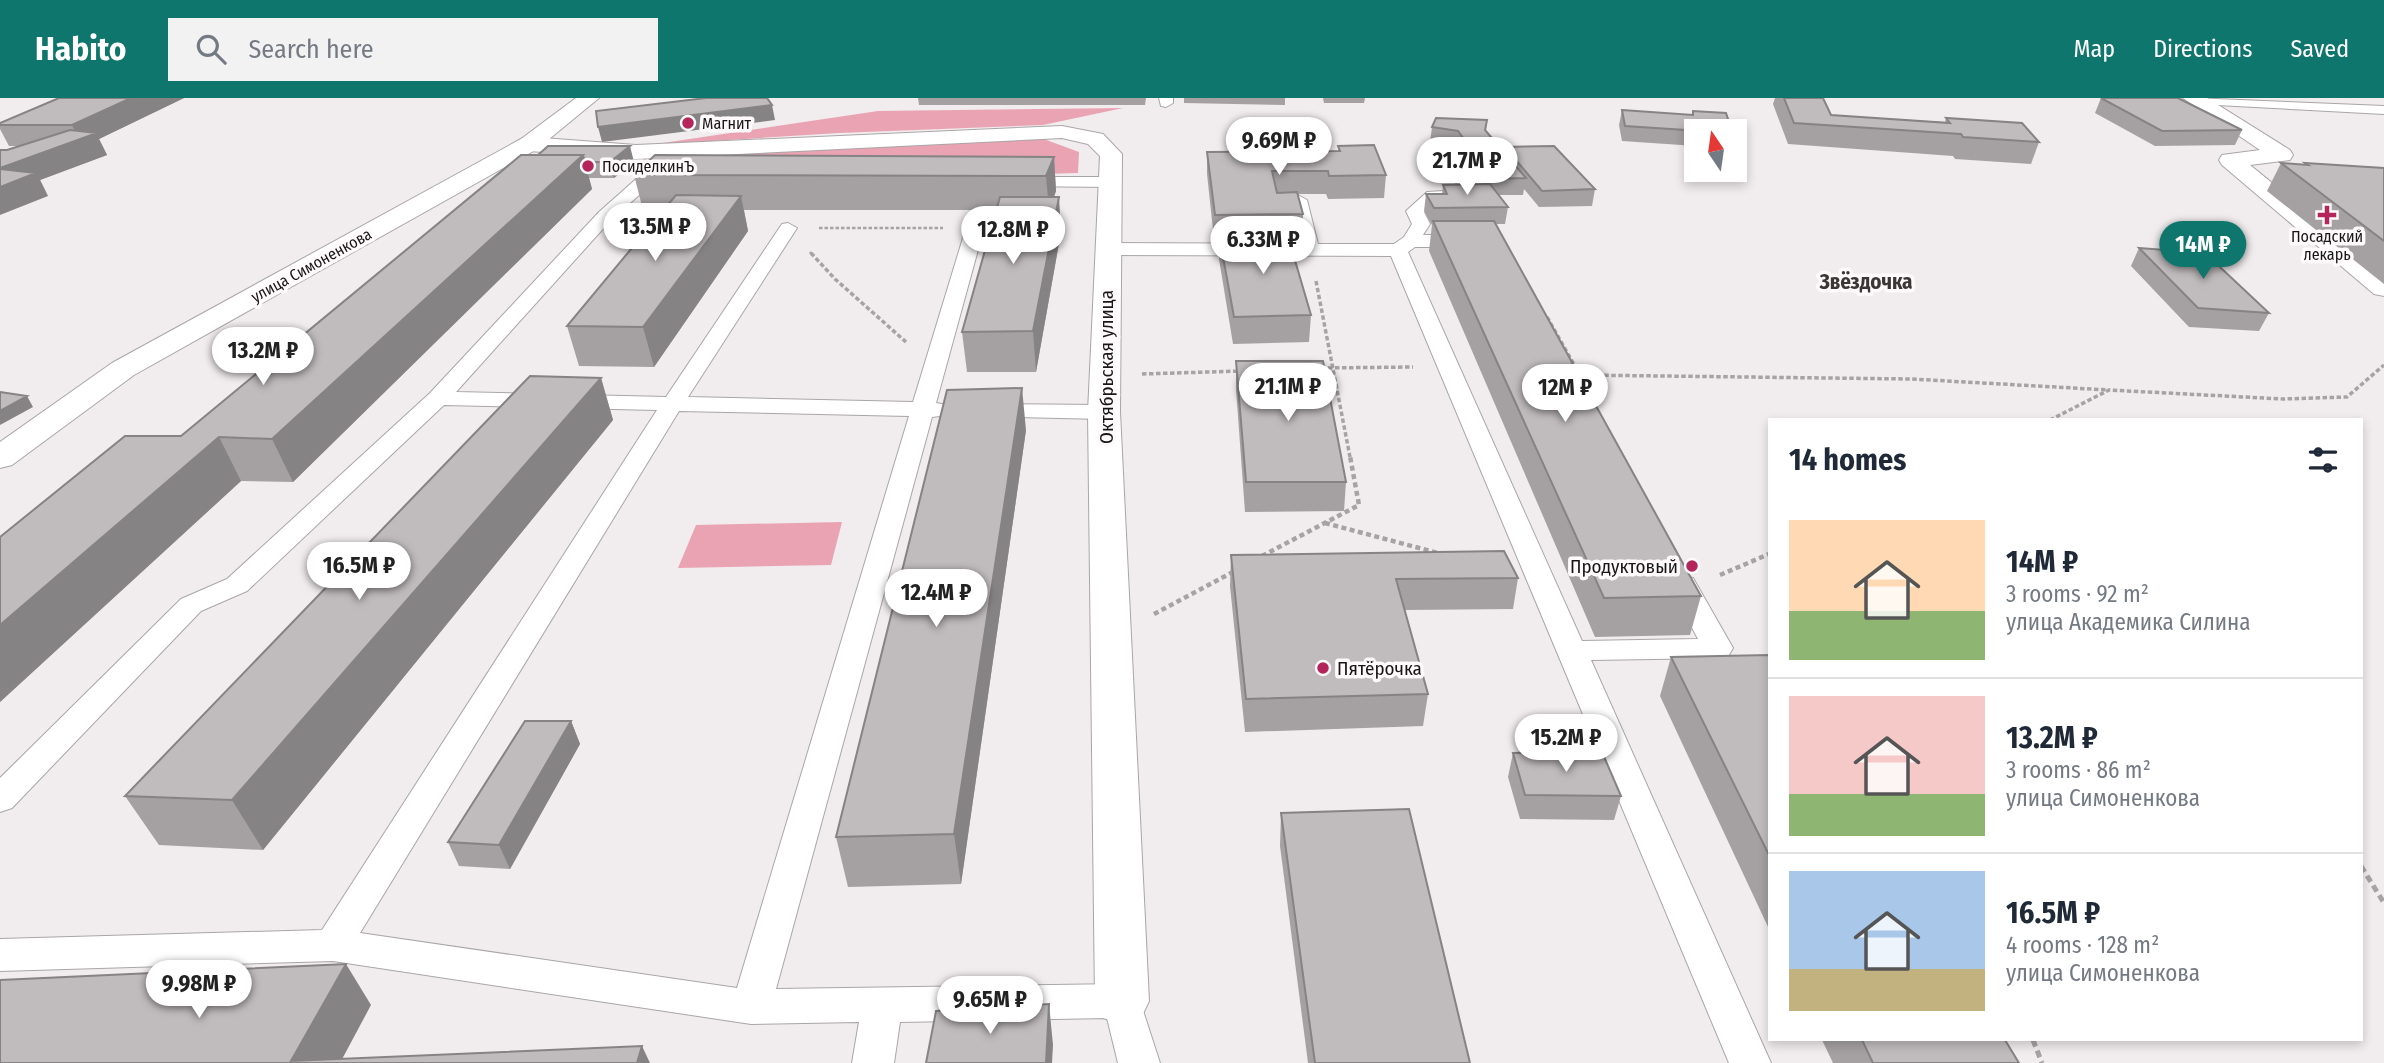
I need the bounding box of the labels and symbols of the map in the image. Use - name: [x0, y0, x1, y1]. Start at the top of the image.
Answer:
- place label: Магнит: [702, 114, 752, 133]
- marker: Магнит: [680, 115, 696, 131]
- pin: 9.69M ₽: [1214, 118, 1344, 177]
- north arrow: [1684, 119, 1746, 182]
- pin: 21.7M ₽: [1402, 138, 1532, 197]
- place label: ПосиделкинЪ: [602, 157, 694, 176]
- marker: ПосиделкинЪ: [580, 158, 596, 174]
- pin: 13.5M ₽: [590, 204, 720, 263]
- pin: 12.8M ₽: [948, 206, 1078, 266]
- marker: Посадский лекарь: [2319, 207, 2335, 223]
- pin: 6.33M ₽: [1198, 216, 1328, 276]
- pin: 14M ₽: [2154, 222, 2252, 281]
- street label: улица Симоненкова: [248, 224, 375, 306]
- place label: Посадский лекарь: [2291, 227, 2363, 264]
- district label: Звёздочка: [1818, 269, 1913, 295]
- street label: Октябрьская улица: [1095, 290, 1118, 444]
- pin: 13.2M ₽: [198, 328, 328, 387]
- pin: 21.1M ₽: [1223, 364, 1353, 423]
- pin: 12M ₽: [1516, 364, 1614, 424]
- pin: 16.5M ₽: [294, 542, 424, 602]
- place label: Продуктовый: [1570, 555, 1678, 578]
- marker: Продуктовый: [1684, 558, 1700, 574]
- pin: 12.4M ₽: [871, 570, 1001, 629]
- place label: Пятёрочка: [1337, 657, 1422, 680]
- marker: Пятёрочка: [1315, 660, 1331, 676]
- pin: 15.2M ₽: [1501, 714, 1631, 774]
- pin: 9.98M ₽: [134, 960, 264, 1020]
- pin: 9.65M ₽: [925, 976, 1055, 1036]

